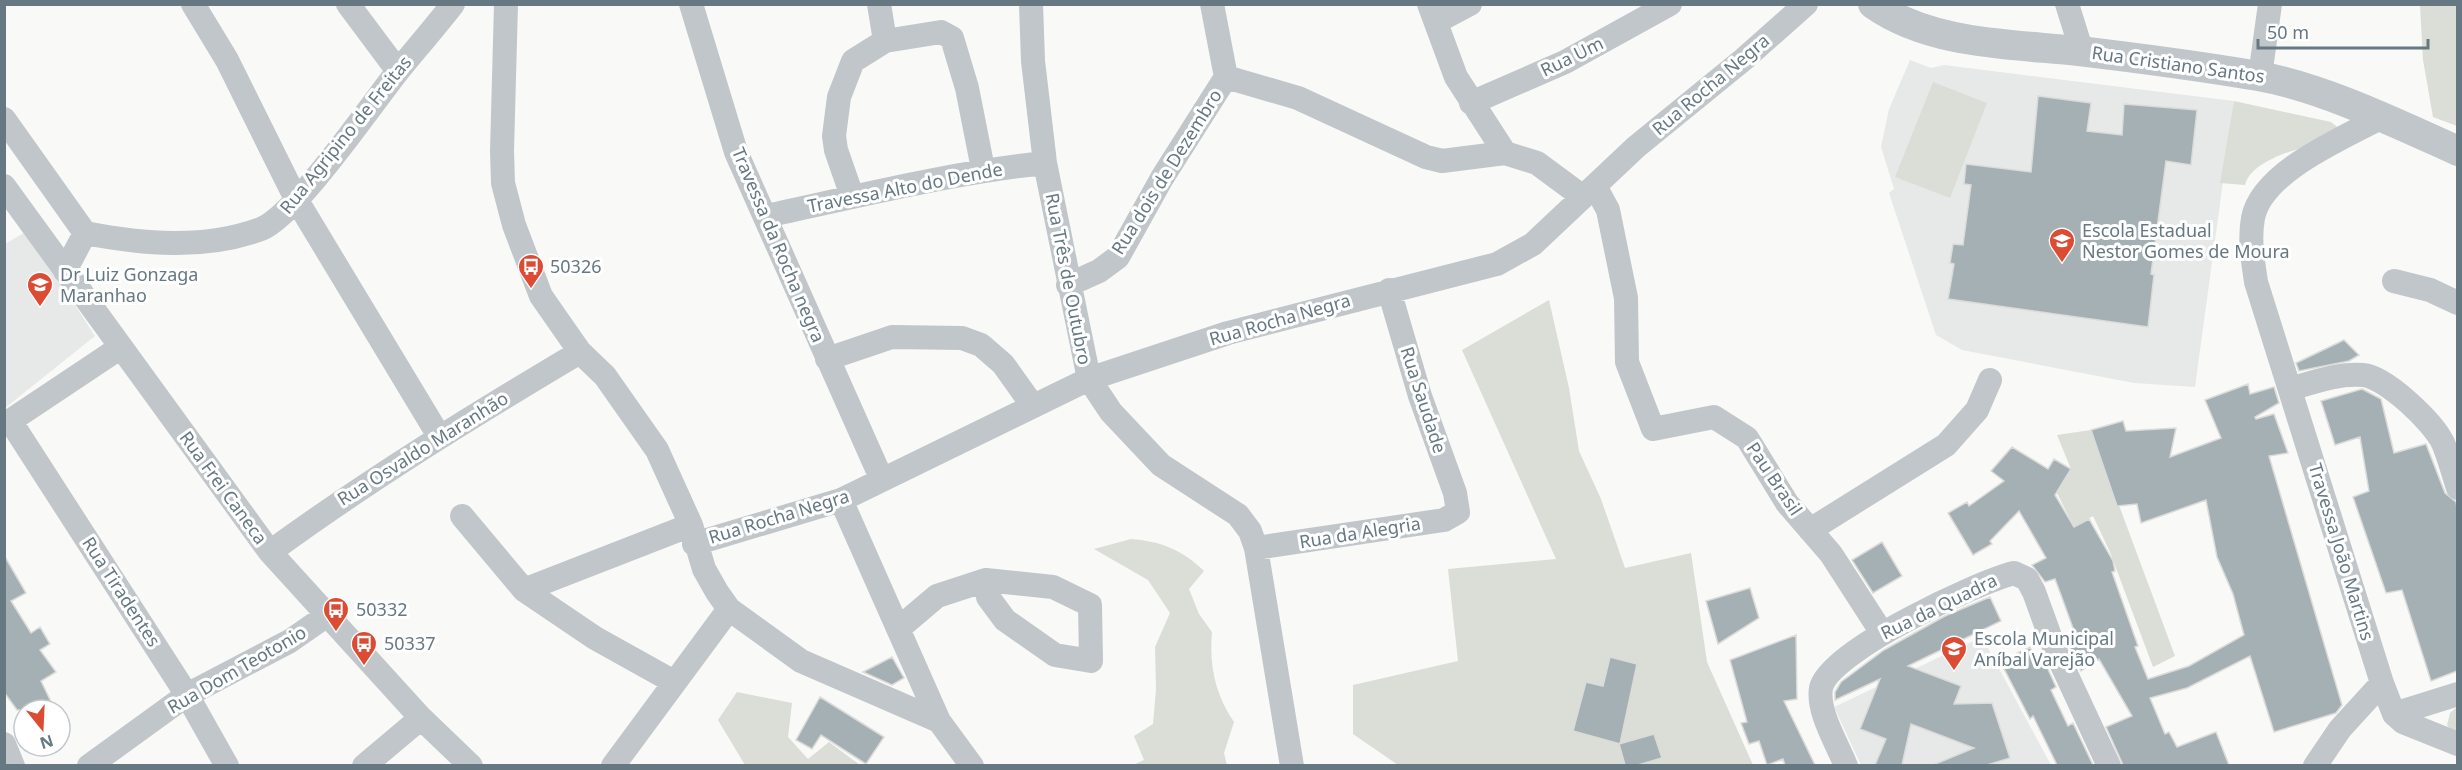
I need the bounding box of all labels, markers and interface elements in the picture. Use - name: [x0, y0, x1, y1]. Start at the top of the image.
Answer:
- scale bar: [2258, 12, 2428, 50]
- text: 50 m: [2267, 20, 2309, 44]
- street label: Rua Rocha Negra: [1647, 28, 1774, 140]
- street label: Rua Um: [1536, 31, 1607, 82]
- street label: Rua Cristiano Santos: [2090, 40, 2266, 88]
- street label: Rua Agripino de Freitas: [274, 50, 416, 218]
- street label: Rua dois de Dezembro: [1106, 84, 1227, 259]
- street label: Travessa da Rocha negra: [727, 143, 831, 346]
- street label: Travessa Alto do Dende: [805, 156, 1004, 218]
- street label: Rua Três de Outubro: [1041, 191, 1097, 367]
- place label: Escola Estadual Nestor Gomes de Moura: [2082, 218, 2290, 263]
- school or university icon: Escola Estadual Nestor Gomes de Moura: [2047, 226, 2077, 264]
- bus stop icon: 50326: [516, 252, 546, 290]
- place label: 50326: [550, 254, 601, 278]
- place label: Dr Luiz Gonzaga Maranhao: [60, 262, 198, 307]
- school or university icon: Dr Luiz Gonzaga Maranhao: [25, 270, 55, 308]
- street label: Rua Rocha Negra: [1206, 287, 1353, 351]
- street label: Rua Saudade: [1395, 343, 1452, 456]
- street label: Rua Osvaldo Maranhão: [333, 386, 512, 511]
- street label: Rua Frei Caneca: [175, 426, 273, 549]
- street label: Pau Brasil: [1742, 437, 1808, 520]
- street label: Travessa João Martins: [2304, 460, 2380, 643]
- street label: Rua Rocha Negra: [705, 483, 852, 549]
- street label: Rua da Alegria: [1297, 511, 1422, 553]
- street label: Rua Tiradentes: [77, 532, 166, 651]
- street label: Rua da Quadra: [1876, 568, 2001, 645]
- bus stop icon: 50332: [321, 595, 351, 633]
- place label: 50332: [356, 597, 407, 621]
- street label: Rua Dom Teotonio: [163, 620, 310, 719]
- place label: Escola Municipal Aníbal Varejão: [1974, 626, 2114, 671]
- bus stop icon: 50337: [349, 629, 379, 667]
- place label: 50337: [384, 631, 435, 655]
- school or university icon: Escola Municipal Aníbal Varejão: [1939, 634, 1969, 672]
- north arrow: [12, 698, 72, 758]
- text: N: [37, 730, 56, 755]

